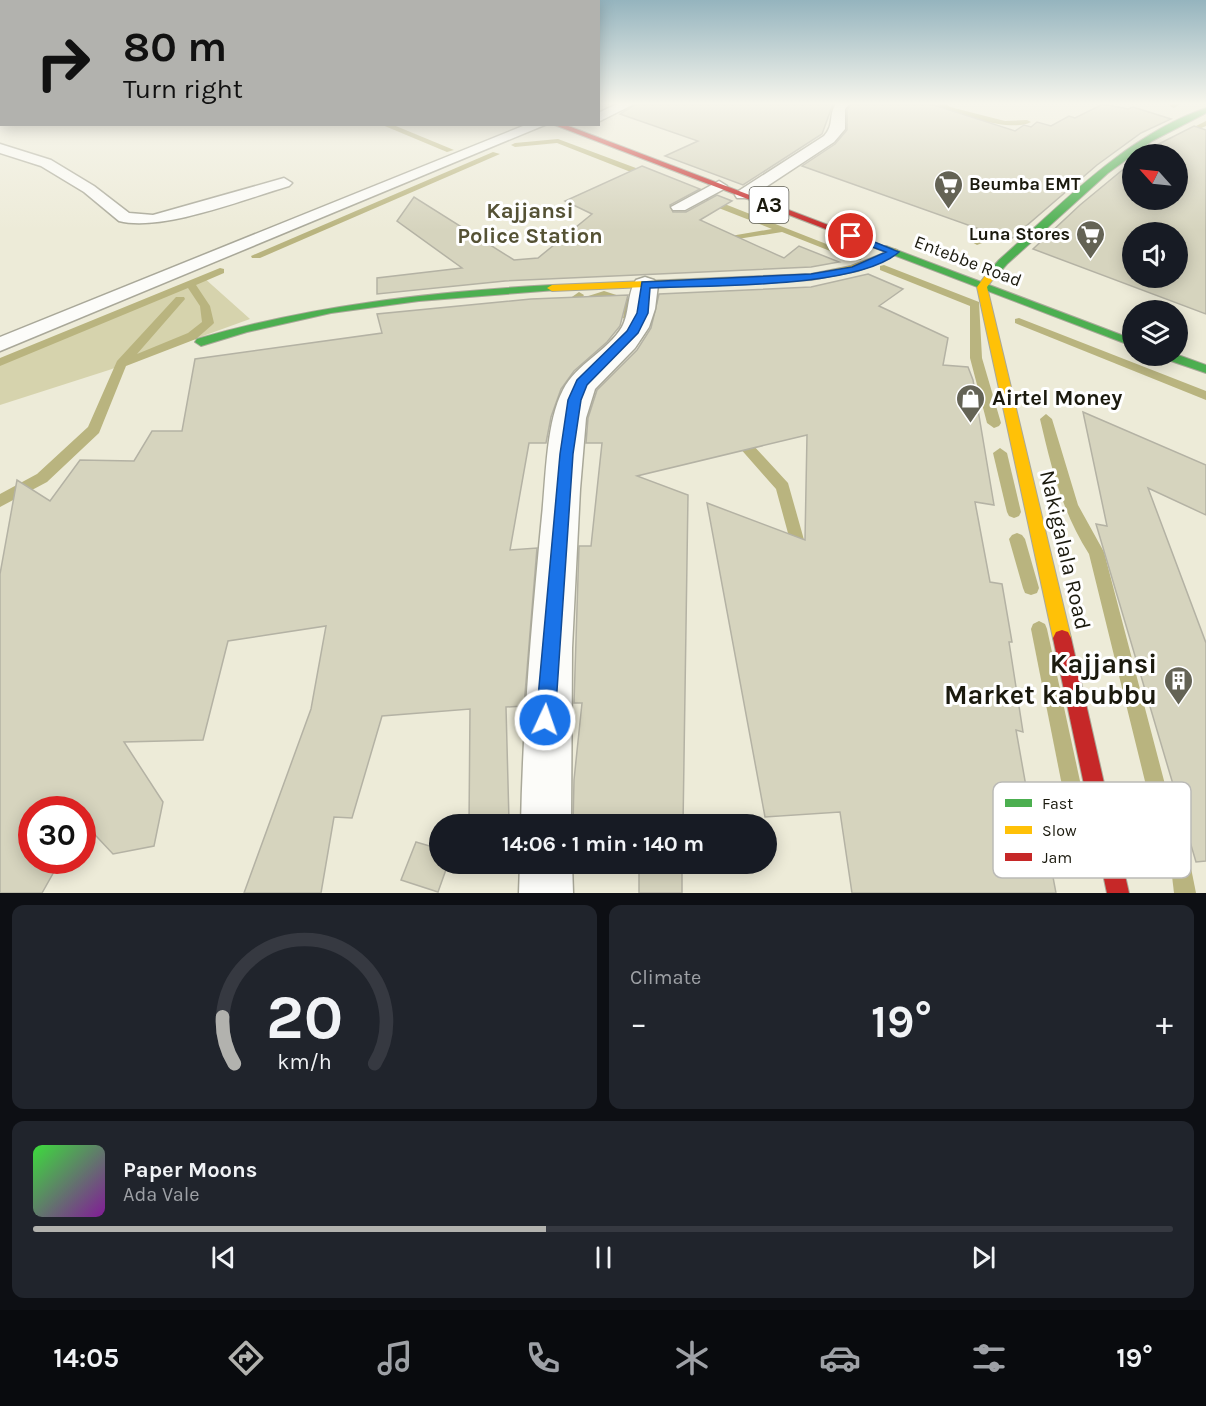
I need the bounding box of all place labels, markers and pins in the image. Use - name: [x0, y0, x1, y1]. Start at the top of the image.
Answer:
- supermarket icon: Beumba EMT: [932, 168, 964, 210]
- place label: Beumba EMT: [969, 173, 1081, 195]
- pin: [825, 210, 876, 261]
- supermarket icon: Luna Stores: [1075, 218, 1107, 260]
- place label: Luna Stores: [969, 223, 1070, 245]
- shop icon: Airtel Money: [955, 382, 987, 424]
- place label: Airtel Money: [992, 385, 1122, 411]
- place label: Kajjansi Market kabubbu: [944, 648, 1157, 711]
- building icon: Kajjansi Market kabubbu: [1162, 664, 1194, 706]

